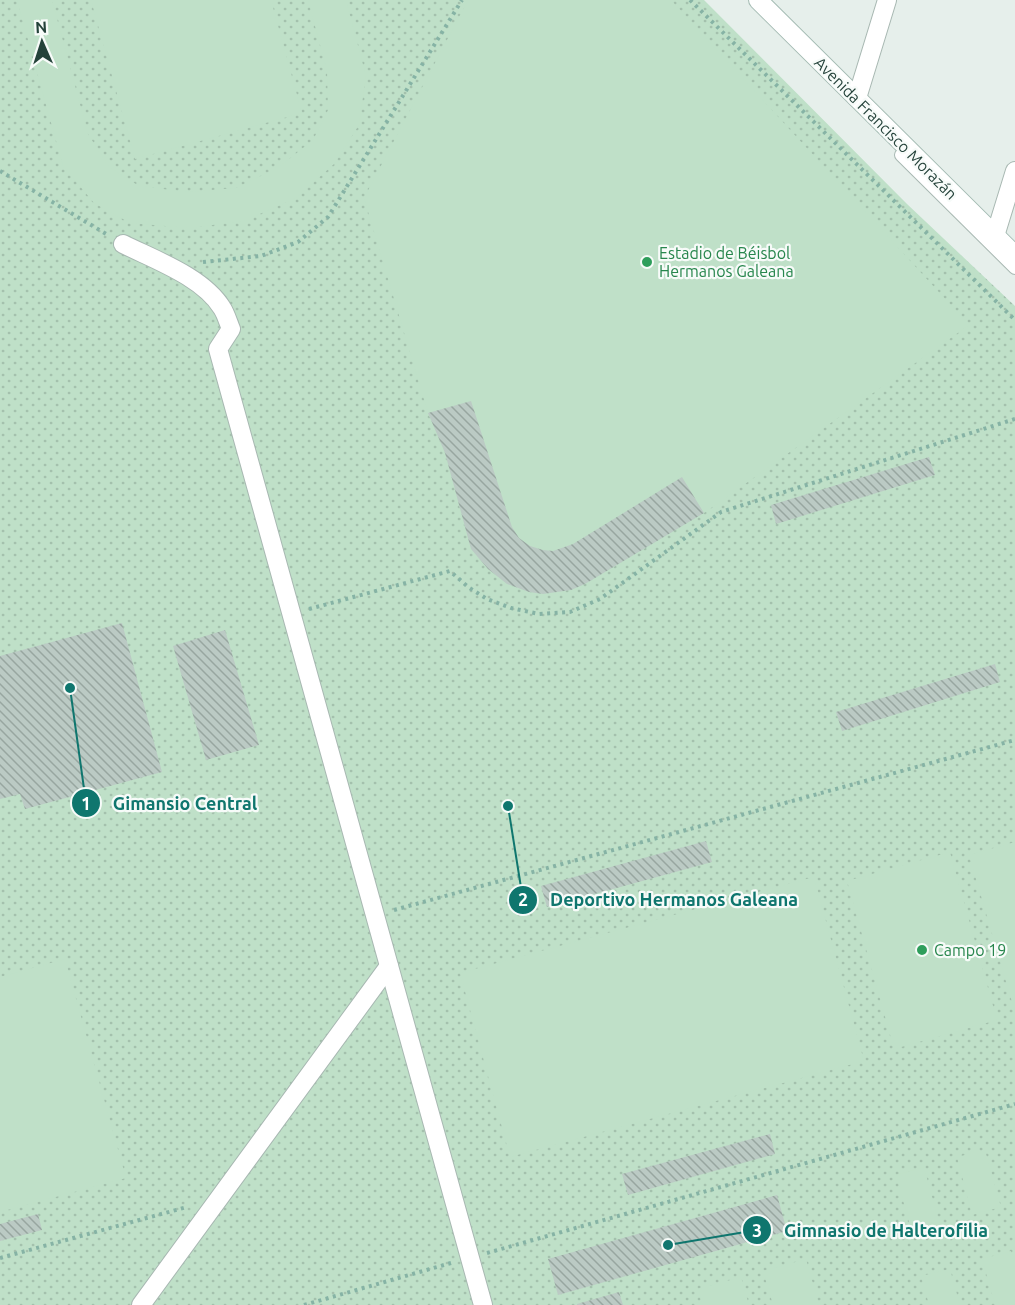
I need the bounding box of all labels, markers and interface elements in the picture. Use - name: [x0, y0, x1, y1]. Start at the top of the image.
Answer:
- north arrow: [12, 12, 72, 72]
- text: N: [35, 18, 48, 36]
- street label: Avenida Francisco Morazán: [811, 53, 961, 203]
- place label: Estadio de Béisbol Hermanos Galeana: [659, 244, 794, 280]
- marker: Estadio de Béisbol Hermanos Galeana: [640, 255, 654, 269]
- callout: Gimansio Central: [71, 785, 270, 821]
- text: 1: [81, 793, 91, 813]
- text: Gimansio Central: [113, 793, 258, 813]
- callout: Deportivo Hermanos Galeana: [508, 882, 810, 918]
- text: 2: [518, 889, 528, 909]
- text: Deportivo Hermanos Galeana: [550, 889, 798, 909]
- place label: Campo 19: [934, 941, 1006, 959]
- marker: Campo 19: [915, 943, 929, 957]
- callout: Gimnasio de Halterofilia: [742, 1212, 1000, 1248]
- text: 3: [752, 1220, 762, 1240]
- text: Gimnasio de Halterofilia: [784, 1220, 988, 1240]

